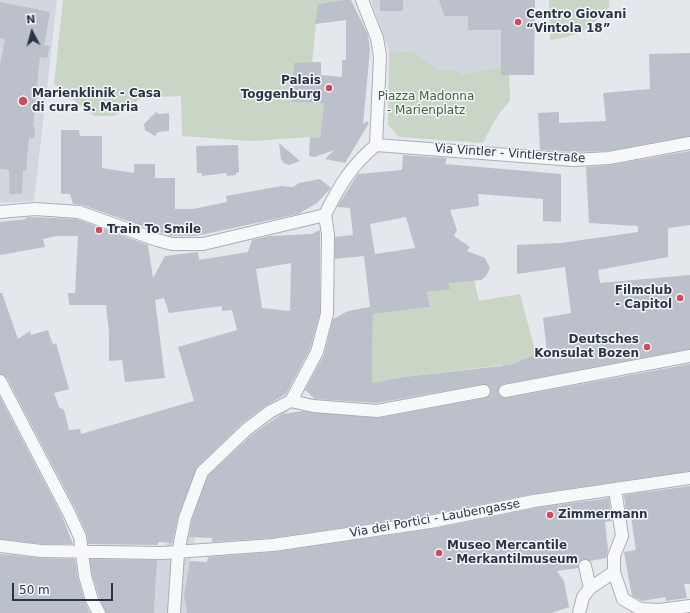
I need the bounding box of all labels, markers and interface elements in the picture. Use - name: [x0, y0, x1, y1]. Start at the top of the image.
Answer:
- place label: Centro Giovani “Vintola 18”: [526, 8, 626, 36]
- north arrow: [12, 12, 52, 52]
- text: N: [25, 13, 36, 27]
- marker: Centro Giovani “Vintola 18”: [513, 17, 523, 27]
- place label: Palais Toggenburg: [241, 74, 321, 102]
- marker: Palais Toggenburg: [324, 83, 334, 93]
- place label: Marienklinik - Casa di cura S. Maria: [32, 87, 161, 115]
- park label: Piazza Madonna - Marienplatz: [378, 90, 474, 118]
- marker: Marienklinik - Casa di cura S. Maria: [17, 95, 29, 107]
- street label: Via Vintler - Vintlerstraße: [434, 142, 586, 166]
- place label: Train To Smile: [107, 223, 201, 237]
- marker: Train To Smile: [94, 225, 104, 235]
- place label: Filmclub - Capitol: [615, 284, 672, 312]
- marker: Filmclub - Capitol: [675, 293, 685, 303]
- place label: Deutsches Konsulat Bozen: [534, 333, 639, 361]
- marker: Deutsches Konsulat Bozen: [642, 342, 652, 352]
- street label: Via dei Portici - Laubengasse: [349, 497, 521, 541]
- place label: Zimmermann: [558, 508, 648, 522]
- marker: Zimmermann: [545, 510, 555, 520]
- place label: Museo Mercantile - Merkantilmuseum: [447, 539, 578, 567]
- marker: Museo Mercantile - Merkantilmuseum: [434, 548, 444, 558]
- scale bar: [14, 575, 115, 601]
- text: 50 m: [19, 583, 50, 597]

